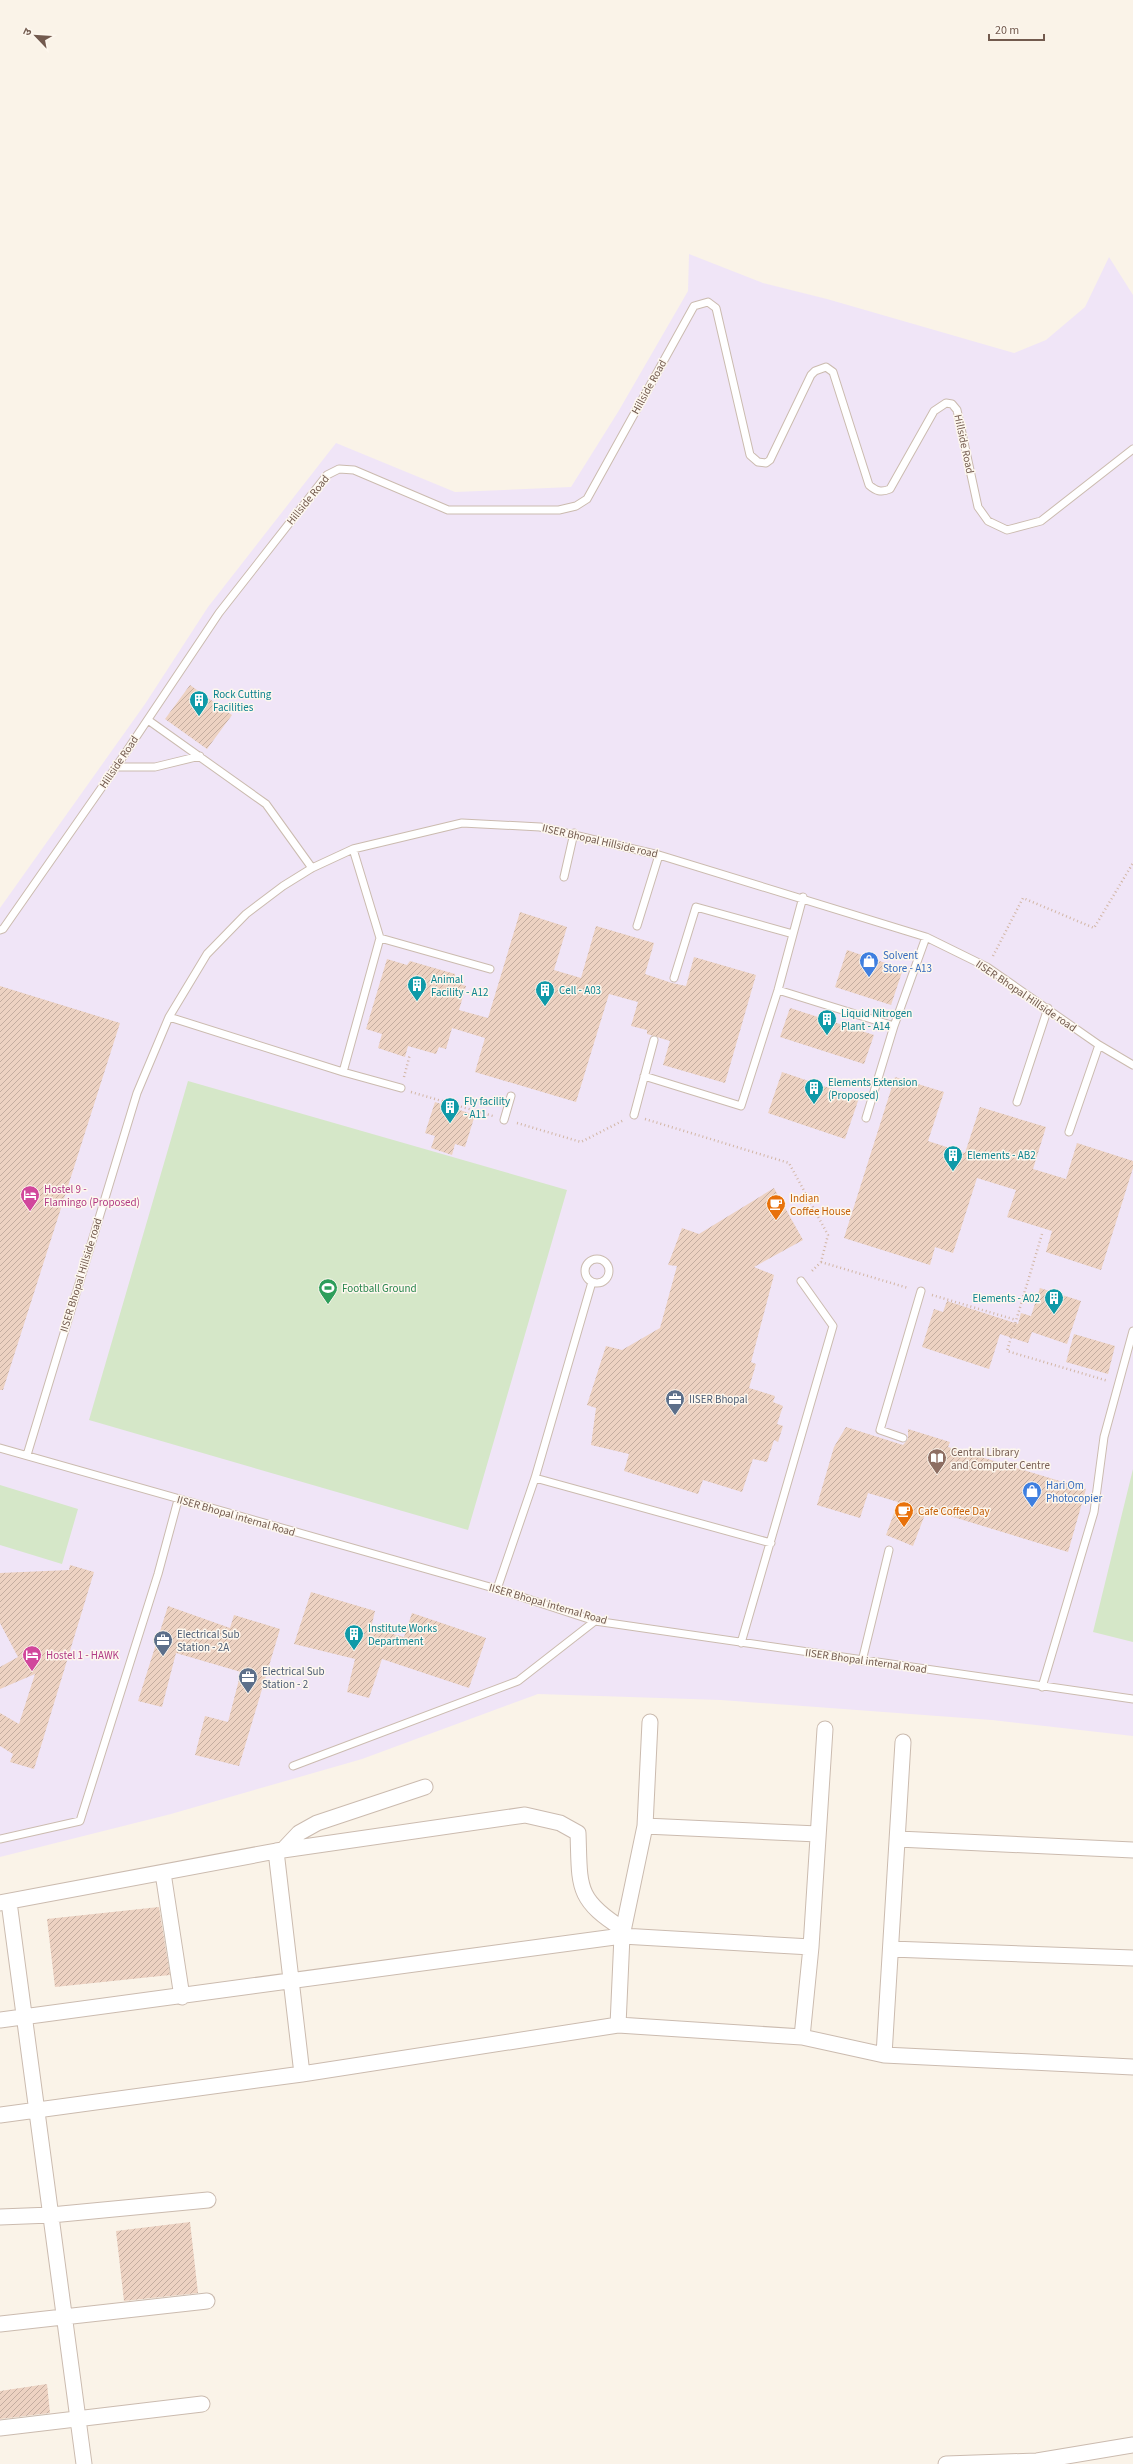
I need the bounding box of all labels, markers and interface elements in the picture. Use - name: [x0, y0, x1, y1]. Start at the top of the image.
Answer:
- north arrow: [16, 16, 56, 56]
- scale bar: [989, 16, 1044, 42]
- text: 20 m: [995, 22, 1019, 39]
- text: उ: [19, 25, 36, 38]
- street label: Hillside Road: [628, 357, 670, 417]
- street label: Hillside Road: [950, 413, 978, 475]
- street label: Hillside Road: [283, 472, 333, 528]
- place label: Rock Cutting Facilities: [213, 687, 272, 715]
- building icon: Rock Cutting Facilities: [188, 689, 210, 717]
- street label: Hillside Road: [96, 733, 142, 791]
- street label: IISER Bhopal Hillside road: [541, 820, 659, 862]
- place label: Solvent Store - A13: [883, 948, 932, 976]
- shop icon: Solvent Store - A13: [858, 950, 880, 978]
- street label: IISER Bhopal Hillside road: [973, 957, 1079, 1035]
- place label: Animal Facility - A12: [431, 972, 488, 1000]
- building icon: Animal Facility - A12: [406, 974, 428, 1002]
- building icon: Cell - A03: [534, 979, 556, 1007]
- place label: Cell - A03: [559, 983, 601, 998]
- place label: Liquid Nitrogen Plant - A14: [841, 1006, 912, 1034]
- building icon: Liquid Nitrogen Plant - A14: [816, 1008, 838, 1036]
- place label: Elements Extension (Proposed): [828, 1075, 918, 1103]
- building icon: Elements Extension (Proposed): [803, 1077, 825, 1105]
- place label: Fly facility - A11: [464, 1094, 510, 1122]
- building icon: Fly facility - A11: [439, 1096, 461, 1124]
- building icon: Elements - AB2: [942, 1144, 964, 1172]
- place label: Elements - AB2: [967, 1148, 1036, 1163]
- place label: Hostel 9 - Flamingo (Proposed): [44, 1182, 140, 1210]
- hotel icon: Hostel 9 - Flamingo (Proposed): [19, 1184, 41, 1212]
- place label: Indian Coffee House: [790, 1191, 851, 1219]
- cafe icon: Indian Coffee House: [765, 1193, 787, 1221]
- street label: IISER Bhopal Hillside road: [56, 1216, 106, 1334]
- sports icon: Football Ground: [317, 1277, 339, 1305]
- place label: Football Ground: [342, 1281, 417, 1296]
- building icon: Elements - A02: [1043, 1287, 1065, 1315]
- place label: Elements - A02: [972, 1291, 1040, 1306]
- office icon: IISER Bhopal: [664, 1388, 686, 1416]
- place label: IISER Bhopal: [689, 1392, 748, 1407]
- place label: Central Library and Computer Centre: [951, 1445, 1051, 1473]
- library icon: Central Library and Computer Centre: [926, 1447, 948, 1475]
- place label: Hari Om Photocopier: [1046, 1478, 1103, 1506]
- shop icon: Hari Om Photocopier: [1021, 1480, 1043, 1508]
- street label: IISER Bhopal internal Road: [175, 1492, 297, 1540]
- cafe icon: Cafe Coffee Day: [893, 1500, 915, 1528]
- place label: Cafe Coffee Day: [918, 1504, 990, 1519]
- street label: IISER Bhopal internal Road: [487, 1580, 609, 1628]
- place label: Institute Works Department: [368, 1621, 438, 1649]
- building icon: Institute Works Department: [343, 1623, 365, 1651]
- place label: Electrical Sub Station - 2A: [177, 1627, 240, 1655]
- office icon: Electrical Sub Station - 2A: [152, 1629, 174, 1657]
- hotel icon: Hostel 1 - HAWK: [21, 1644, 43, 1672]
- street label: IISER Bhopal internal Road: [804, 1645, 928, 1677]
- place label: Hostel 1 - HAWK: [46, 1648, 120, 1663]
- place label: Electrical Sub Station - 2: [262, 1664, 325, 1692]
- office icon: Electrical Sub Station - 2: [237, 1666, 259, 1694]

